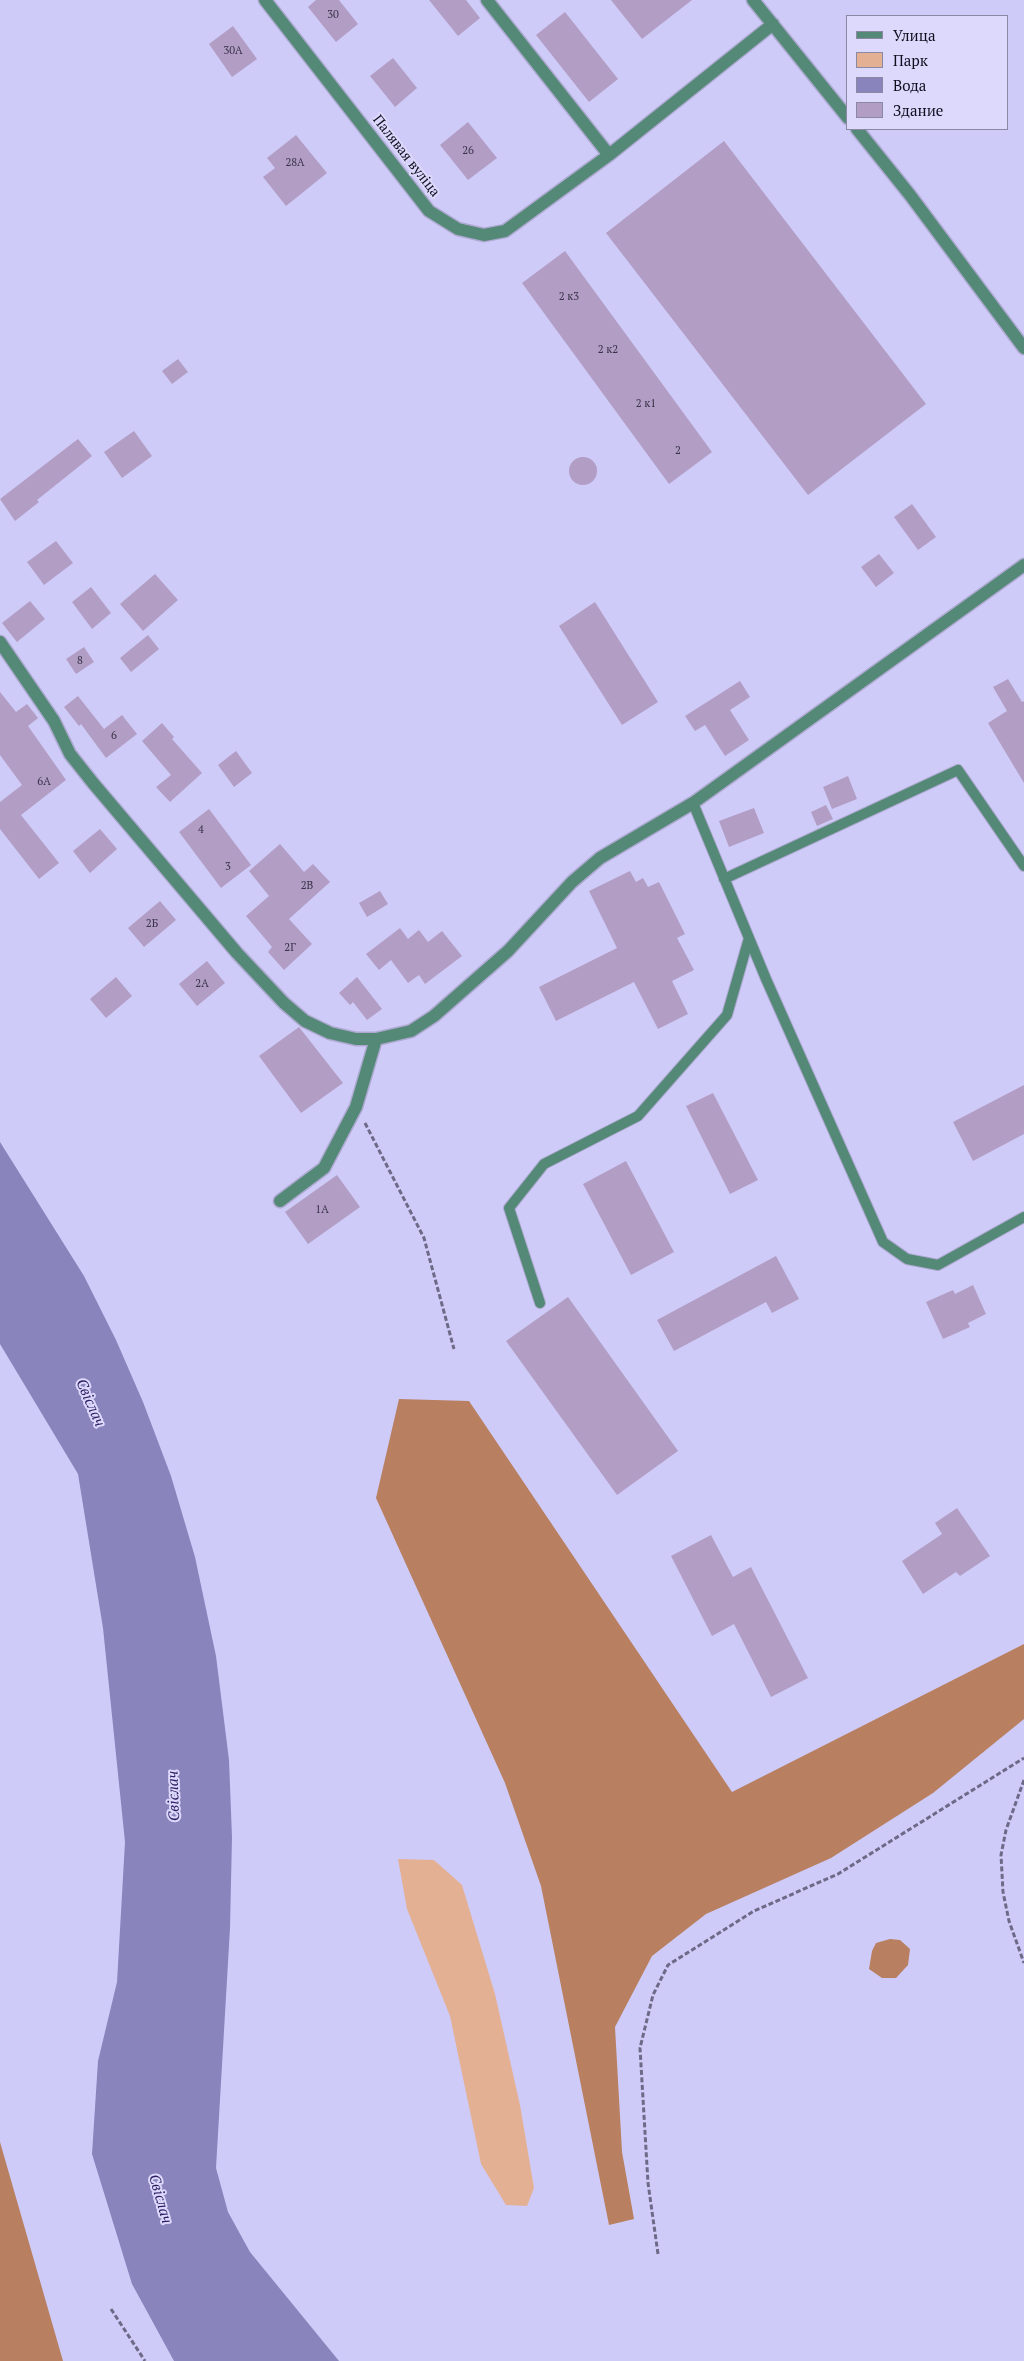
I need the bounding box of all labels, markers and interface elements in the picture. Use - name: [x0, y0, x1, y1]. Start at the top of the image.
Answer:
- house number: 30: [327, 8, 339, 22]
- legend: [846, 15, 1009, 130]
- text: Улица: [893, 25, 936, 45]
- house number: 30А: [223, 44, 243, 58]
- text: Парк: [893, 50, 928, 70]
- text: Вода: [893, 75, 926, 95]
- text: Здание: [893, 100, 943, 120]
- street label: Палявая вуліца: [369, 112, 443, 200]
- house number: 26: [462, 144, 474, 158]
- house number: 28А: [285, 156, 305, 170]
- house number: 2 к3: [559, 290, 579, 304]
- house number: 2 к2: [598, 343, 618, 357]
- house number: 2 к1: [636, 397, 656, 411]
- house number: 2: [675, 444, 681, 458]
- house number: 8: [77, 654, 83, 668]
- house number: 6: [111, 729, 117, 743]
- house number: 6А: [37, 775, 51, 789]
- house number: 4: [198, 823, 204, 837]
- house number: 3: [225, 860, 231, 874]
- house number: 2В: [301, 879, 313, 893]
- house number: 2Б: [146, 917, 158, 931]
- house number: 2Г: [284, 941, 296, 955]
- house number: 2А: [195, 977, 209, 991]
- house number: 1А: [315, 1203, 329, 1217]
- water label: Свіслач: [72, 1376, 108, 1430]
- water label: Свіслач: [164, 1771, 184, 1821]
- water label: Свіслач: [144, 2172, 176, 2226]

